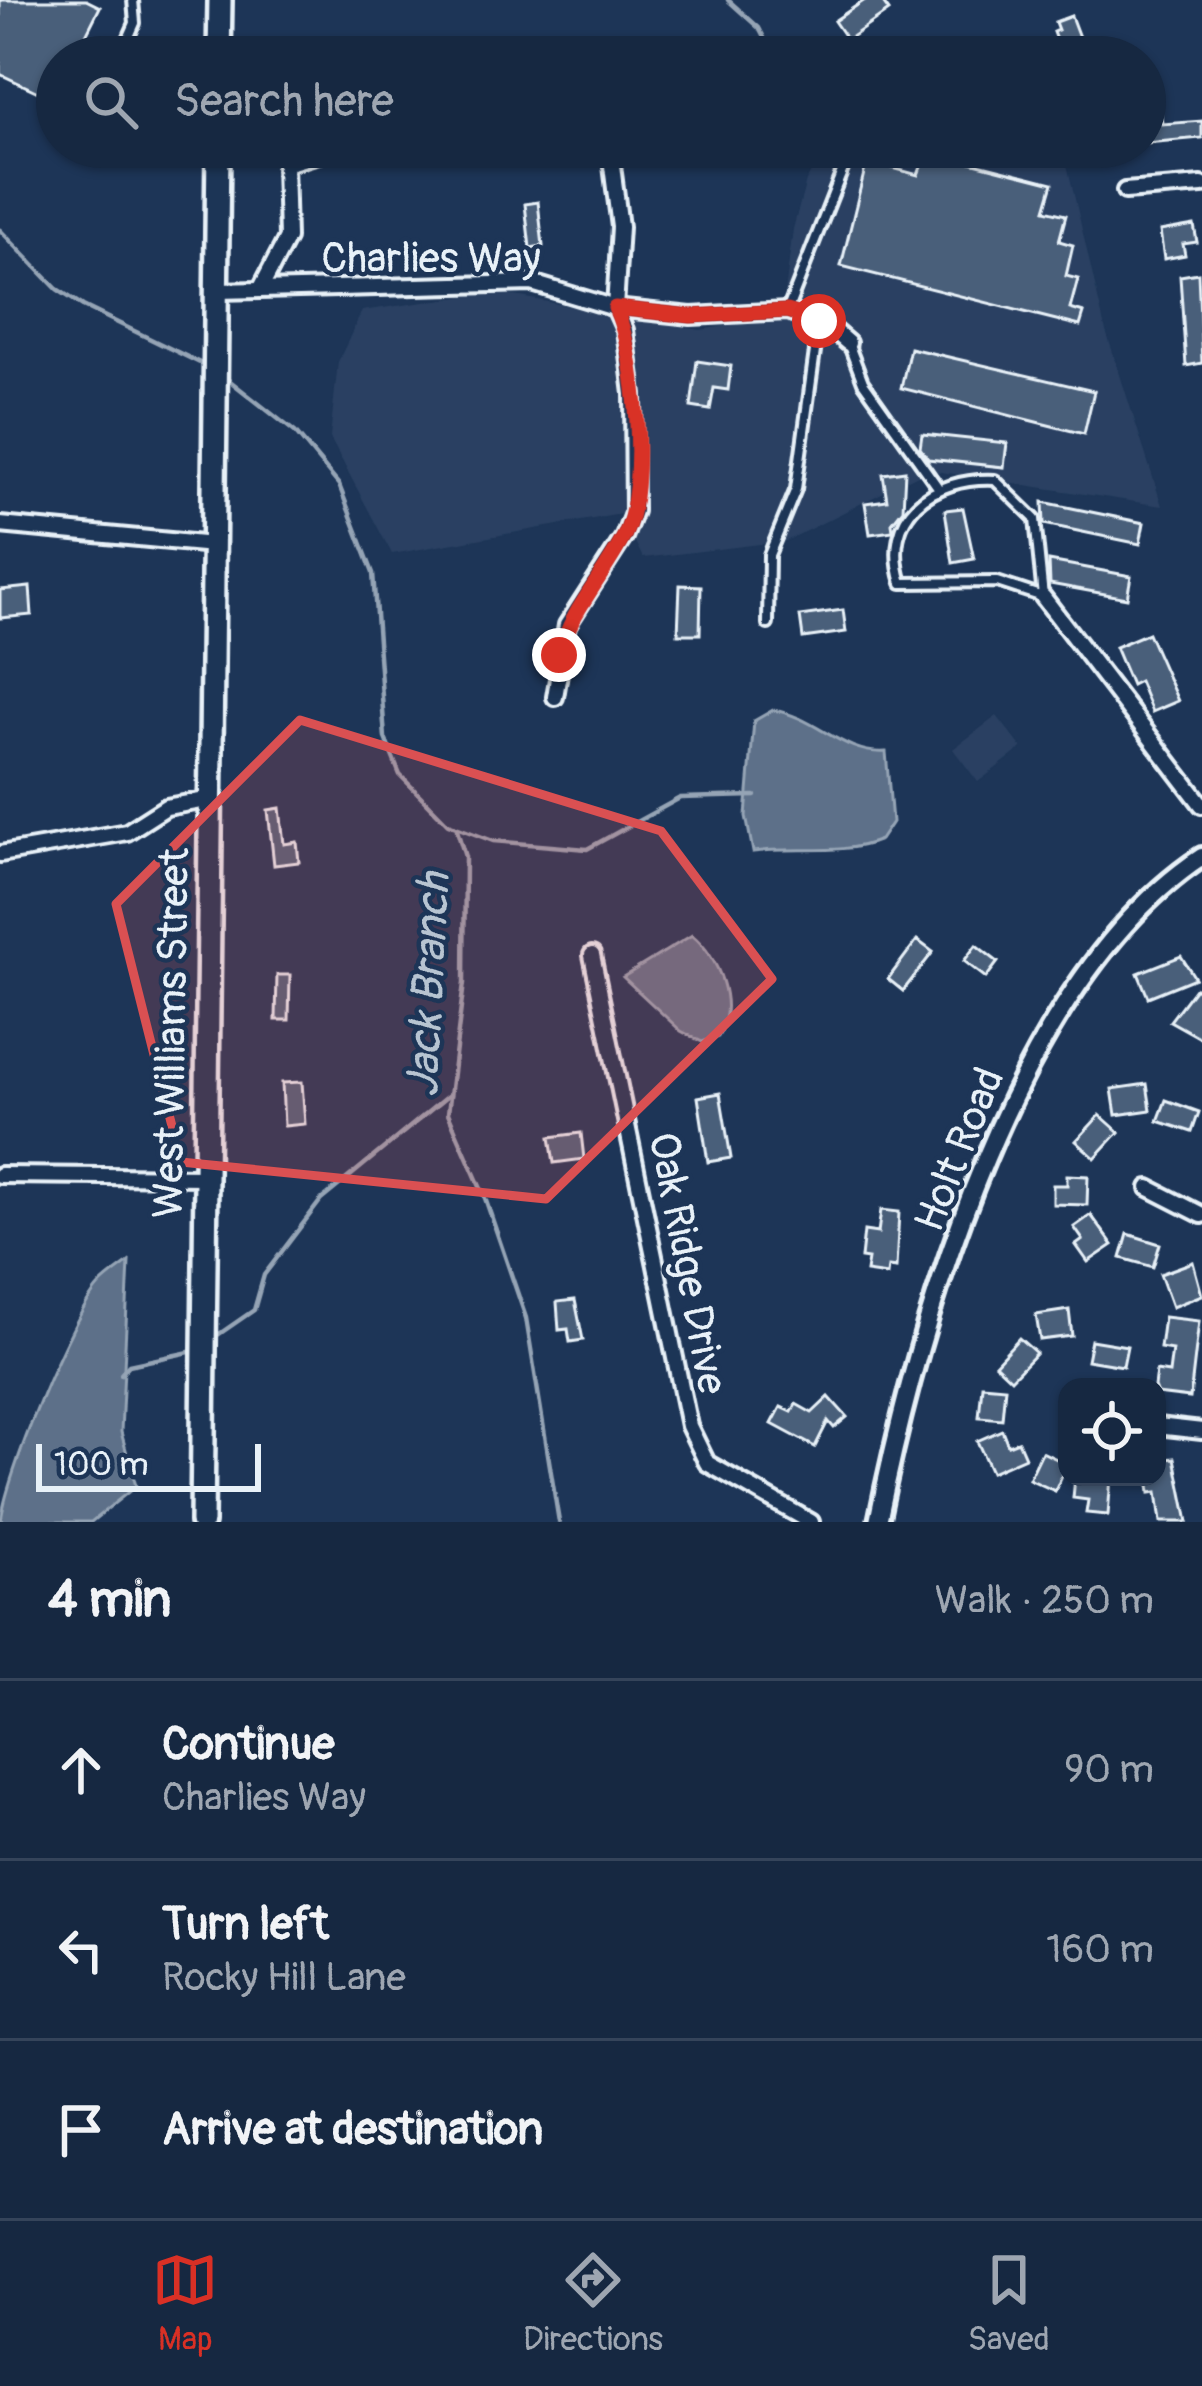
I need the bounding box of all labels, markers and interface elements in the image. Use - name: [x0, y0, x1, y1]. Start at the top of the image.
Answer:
- search box: [36, 36, 1166, 168]
- icon: search: [78, 69, 144, 135]
- text: Search here: [174, 74, 394, 130]
- street label: Charlies Way: [321, 233, 541, 285]
- route start: [792, 294, 846, 348]
- route end: [532, 628, 586, 682]
- street label: West Williams Street: [143, 847, 201, 1219]
- water label: Jack Branch: [395, 869, 463, 1099]
- street label: Holt Road: [903, 1060, 1016, 1239]
- street label: Oak Ridge Drive: [636, 1128, 738, 1399]
- map controls: [1058, 1378, 1166, 1486]
- button: locate: [1058, 1378, 1166, 1486]
- scale bar: [36, 1438, 261, 1491]
- text: 100 m: [54, 1444, 148, 1485]
- text: 4 min: [48, 1568, 171, 1632]
- text: Walk · 250 m: [935, 1576, 1154, 1625]
- text: Continue: [162, 1717, 335, 1773]
- icon: ahead: [48, 1737, 114, 1803]
- text: 90 m: [1064, 1745, 1154, 1794]
- text: Charlies Way: [162, 1773, 366, 1822]
- text: Turn left: [162, 1897, 329, 1953]
- icon: left: [48, 1917, 114, 1983]
- text: 160 m: [1046, 1925, 1154, 1974]
- text: Rocky Hill Lane: [162, 1953, 406, 2002]
- icon: arrive: [48, 2097, 114, 2163]
- text: Arrive at destination: [162, 2102, 543, 2158]
- tab: Map: [152, 2247, 218, 2360]
- tab: Directions: [523, 2247, 663, 2360]
- tab: Saved: [968, 2247, 1050, 2360]

